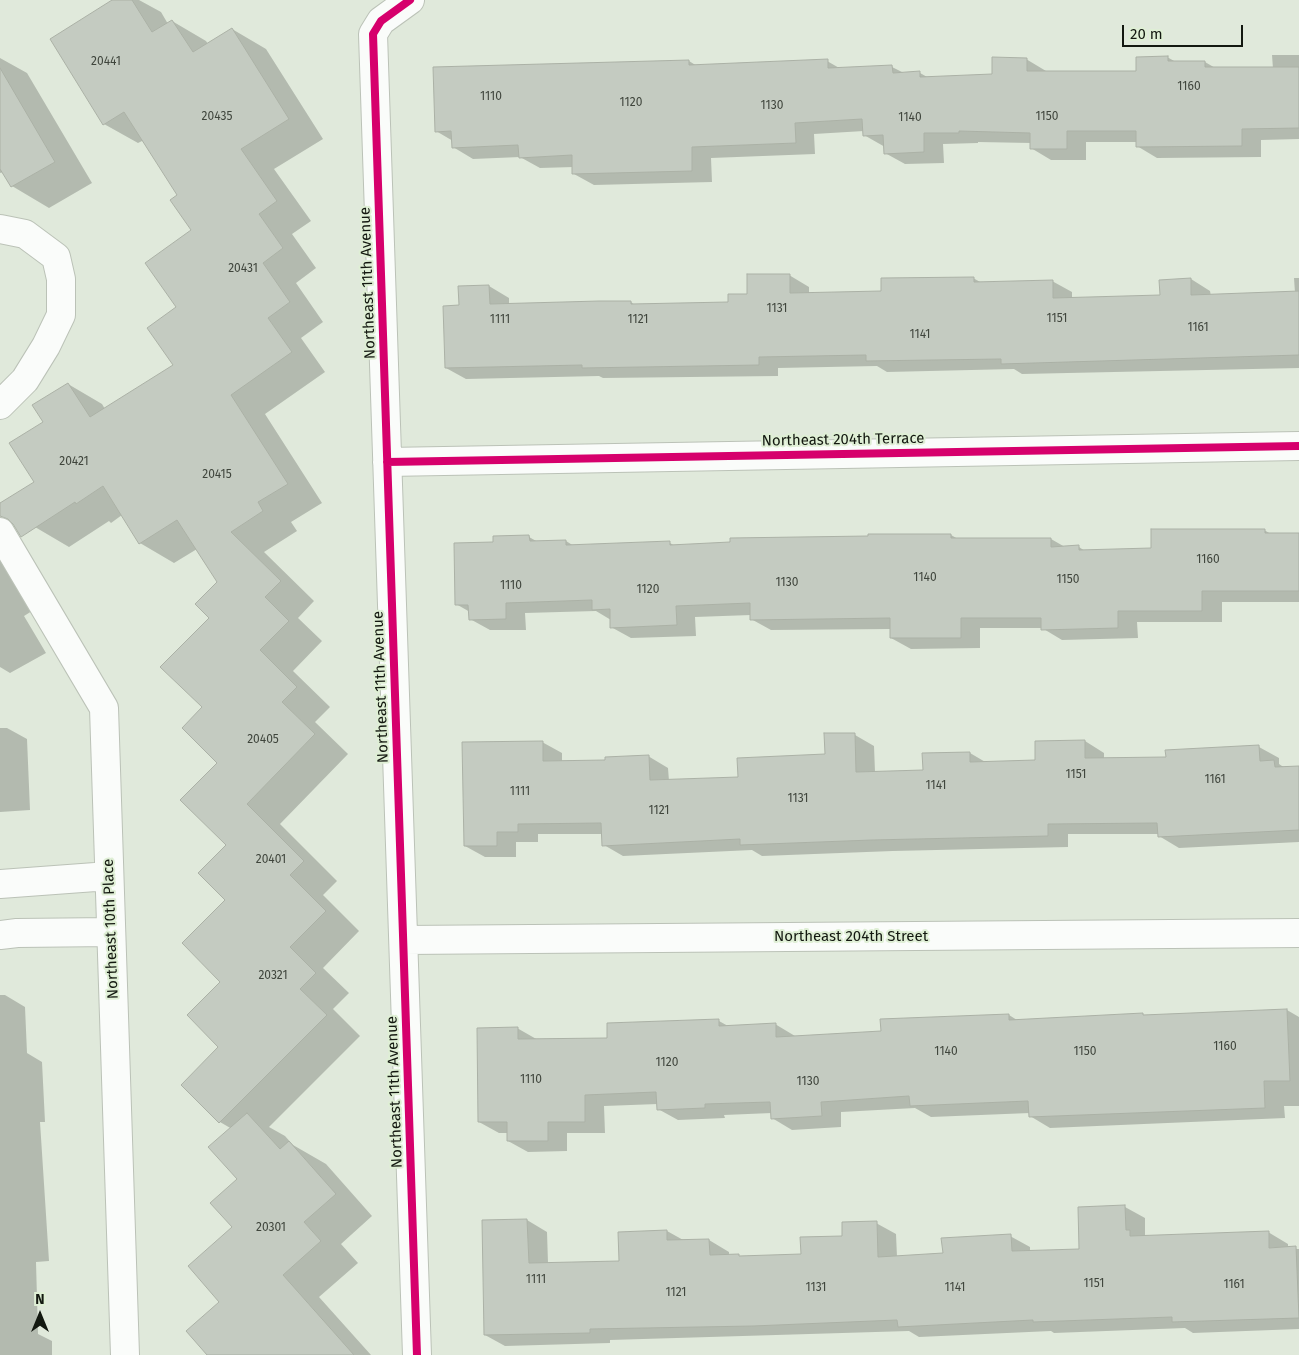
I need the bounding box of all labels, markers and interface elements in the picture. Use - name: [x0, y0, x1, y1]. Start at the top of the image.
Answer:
- scale bar: [1124, 15, 1245, 47]
- text: 20 m: [1130, 25, 1163, 43]
- house number: 20441: [91, 55, 121, 69]
- house number: 1160: [1177, 80, 1201, 94]
- house number: 1110: [480, 90, 502, 104]
- house number: 1120: [620, 96, 642, 110]
- house number: 1130: [761, 99, 783, 113]
- house number: 20435: [202, 110, 232, 124]
- house number: 1150: [1036, 110, 1058, 124]
- house number: 1140: [898, 111, 922, 125]
- street label: Northeast 11th Avenue: [356, 207, 380, 359]
- house number: 20431: [228, 262, 258, 276]
- house number: 1131: [766, 302, 788, 316]
- house number: 1151: [1047, 312, 1067, 326]
- house number: 1111: [490, 313, 510, 327]
- house number: 1121: [627, 313, 649, 327]
- house number: 1161: [1187, 321, 1209, 335]
- house number: 1141: [909, 328, 931, 342]
- street label: Northeast 204th Terrace: [761, 430, 925, 450]
- house number: 20421: [59, 455, 89, 469]
- house number: 20415: [202, 468, 232, 482]
- house number: 1160: [1196, 553, 1220, 567]
- house number: 1140: [913, 571, 937, 585]
- house number: 1150: [1057, 573, 1079, 587]
- house number: 1130: [776, 576, 798, 590]
- house number: 1110: [500, 579, 522, 593]
- house number: 1120: [637, 583, 659, 597]
- street label: Northeast 11th Avenue: [369, 611, 393, 763]
- house number: 20405: [247, 733, 279, 747]
- house number: 1151: [1066, 768, 1086, 782]
- house number: 1161: [1204, 773, 1226, 787]
- house number: 1141: [925, 779, 947, 793]
- house number: 1111: [510, 785, 530, 799]
- house number: 1131: [787, 792, 809, 806]
- house number: 1121: [648, 804, 670, 818]
- house number: 20401: [256, 853, 286, 867]
- street label: Northeast 10th Place: [100, 858, 122, 1000]
- street label: Northeast 204th Street: [774, 928, 928, 946]
- house number: 20321: [258, 969, 288, 983]
- street label: Northeast 11th Avenue: [383, 1016, 407, 1168]
- house number: 1160: [1213, 1040, 1237, 1054]
- house number: 1140: [934, 1045, 958, 1059]
- house number: 1150: [1074, 1045, 1096, 1059]
- house number: 1120: [656, 1056, 678, 1070]
- house number: 1110: [520, 1073, 542, 1087]
- house number: 1130: [797, 1075, 819, 1089]
- house number: 20301: [256, 1221, 286, 1235]
- house number: 1111: [526, 1273, 546, 1287]
- house number: 1151: [1084, 1277, 1104, 1291]
- house number: 1161: [1223, 1278, 1245, 1292]
- house number: 1131: [805, 1281, 827, 1295]
- house number: 1141: [944, 1281, 966, 1295]
- house number: 1121: [665, 1286, 687, 1300]
- north arrow: [15, 1290, 65, 1340]
- text: N: [35, 1291, 45, 1308]

